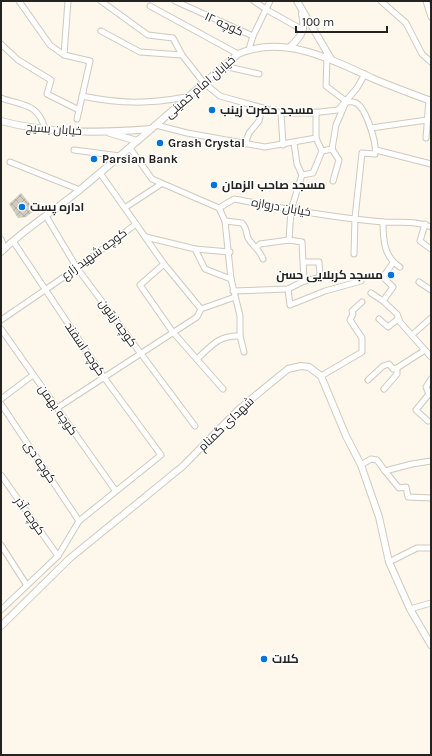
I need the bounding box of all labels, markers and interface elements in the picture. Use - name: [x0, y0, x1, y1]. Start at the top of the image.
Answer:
- scale bar: [296, 8, 387, 34]
- street label: کوچه ۱۲: [202, 9, 246, 41]
- text: 100 m: [302, 15, 334, 29]
- street label: خیابان امام خمینی: [162, 53, 239, 122]
- place label: مسجد حضرت زینب: [220, 103, 314, 118]
- marker: مسجد حضرت زینب: [207, 105, 217, 115]
- street label: خیابان بسیج: [26, 120, 82, 139]
- place label: Grash Crystal: [168, 136, 245, 150]
- marker: Grash Crystal: [155, 138, 165, 148]
- place label: Parsian Bank: [102, 152, 178, 166]
- marker: Parsian Bank: [89, 154, 99, 164]
- place label: مسجد صاحب الزمان: [222, 178, 325, 193]
- marker: مسجد صاحب الزمان: [209, 180, 219, 190]
- street label: خیابان دروازه: [250, 195, 312, 219]
- place label: اداره پست: [30, 200, 84, 216]
- marker: اداره پست: [17, 202, 27, 212]
- street label: کوچه شهید زارع: [58, 226, 131, 284]
- place label: مسجد کربلایی حسن: [276, 268, 383, 283]
- marker: مسجد کربلایی حسن: [386, 270, 396, 280]
- street label: کوچه زیتون: [94, 296, 140, 351]
- street label: کوچه اسفند: [60, 320, 108, 380]
- street label: کوچه بهمن: [34, 382, 81, 439]
- street label: شهدای گمنام: [195, 394, 257, 455]
- street label: کوچه دی: [19, 438, 59, 487]
- street label: کوچه آذر: [10, 494, 48, 539]
- place label: کلات: [272, 652, 299, 666]
- marker: کلات: [259, 654, 269, 664]

